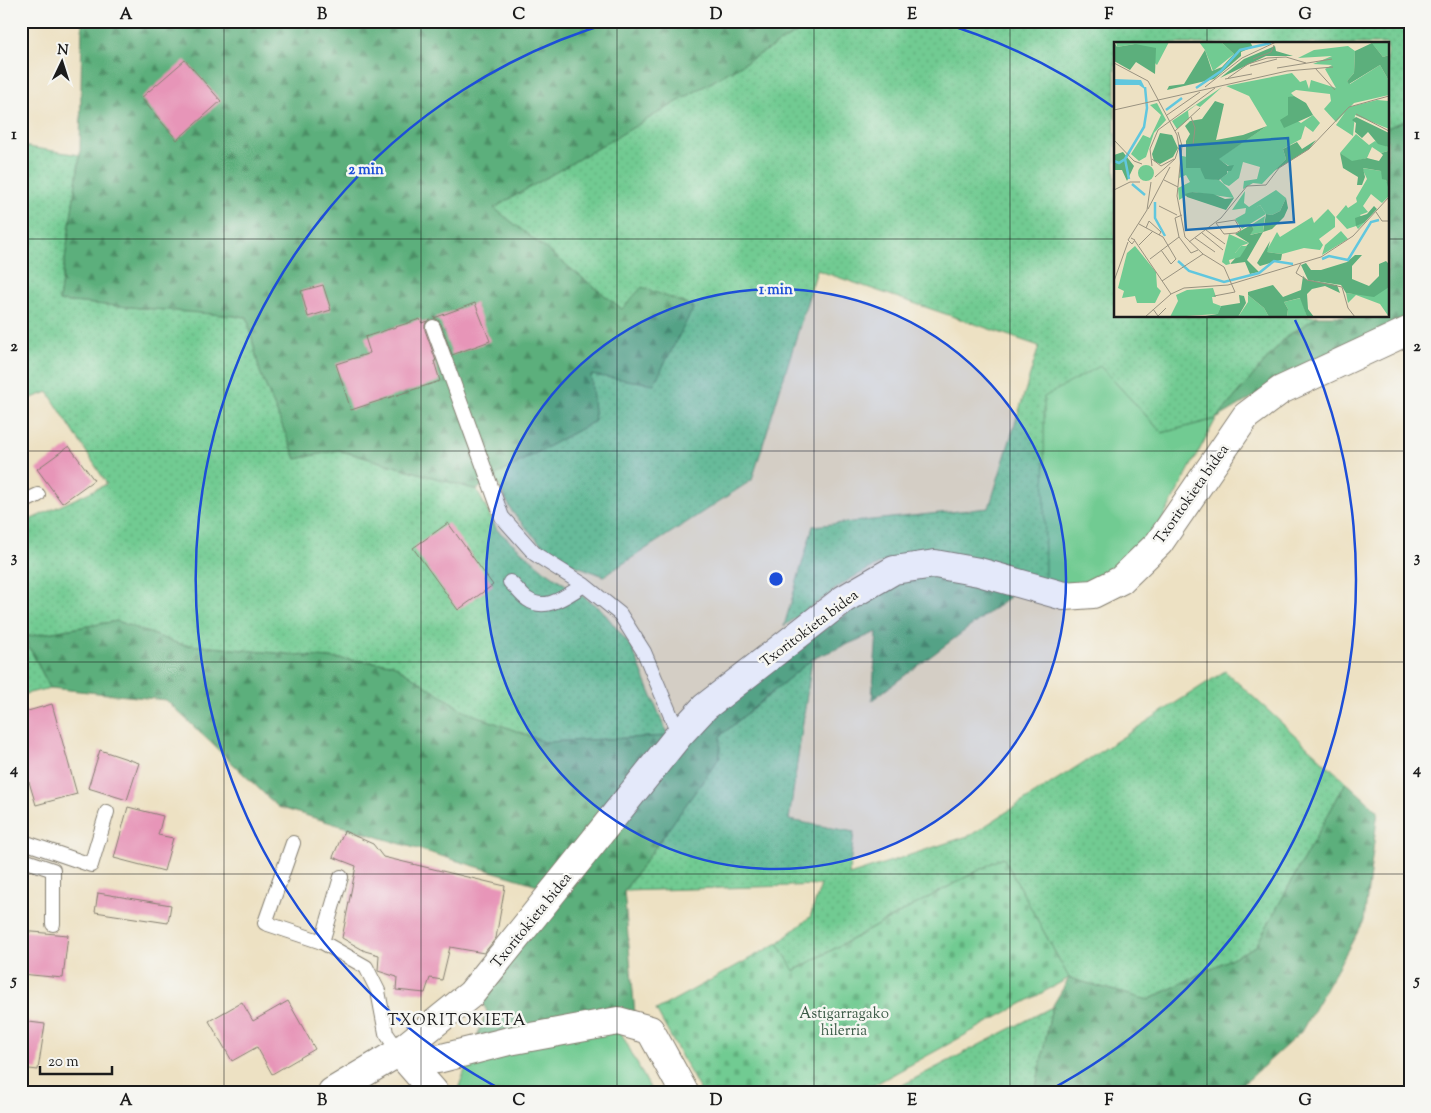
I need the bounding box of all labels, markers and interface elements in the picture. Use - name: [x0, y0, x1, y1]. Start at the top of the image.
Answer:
- text: A: [120, 4, 133, 27]
- text: B: [317, 4, 327, 27]
- text: C: [513, 4, 526, 27]
- text: D: [710, 4, 723, 27]
- text: E: [907, 4, 917, 27]
- text: F: [1105, 4, 1114, 27]
- text: G: [1298, 4, 1312, 27]
- north arrow: [38, 38, 88, 88]
- text: N: [56, 41, 69, 61]
- inset map: [1114, 42, 1388, 318]
- text: 1: [11, 124, 17, 147]
- text: 1: [1414, 124, 1420, 147]
- text: 2 min: [348, 160, 384, 181]
- text: 1 min: [759, 280, 793, 301]
- text: 2: [10, 336, 18, 359]
- text: 2: [1413, 336, 1421, 359]
- street label: Txoritokieta bidea: [1150, 441, 1235, 549]
- text: 3: [11, 547, 18, 570]
- text: 3: [1414, 547, 1421, 570]
- centre of rings: [767, 570, 785, 588]
- street label: Txoritokieta bidea: [757, 585, 863, 673]
- text: 4: [9, 759, 18, 782]
- text: 4: [1412, 759, 1421, 782]
- street label: Txoritokieta bidea: [487, 869, 577, 973]
- text: 5: [9, 970, 17, 993]
- text: 5: [1412, 970, 1420, 993]
- park label: Astigarragako hilerria: [799, 1004, 889, 1042]
- district label: TXORITOKIETA: [387, 1010, 527, 1033]
- scale bar: [40, 1043, 112, 1075]
- text: 20 m: [48, 1052, 79, 1073]
- text: A: [120, 1090, 133, 1113]
- text: B: [317, 1090, 327, 1113]
- text: C: [513, 1090, 526, 1113]
- text: D: [710, 1090, 723, 1113]
- text: E: [907, 1090, 917, 1113]
- text: F: [1105, 1090, 1114, 1113]
- text: G: [1298, 1090, 1312, 1113]

